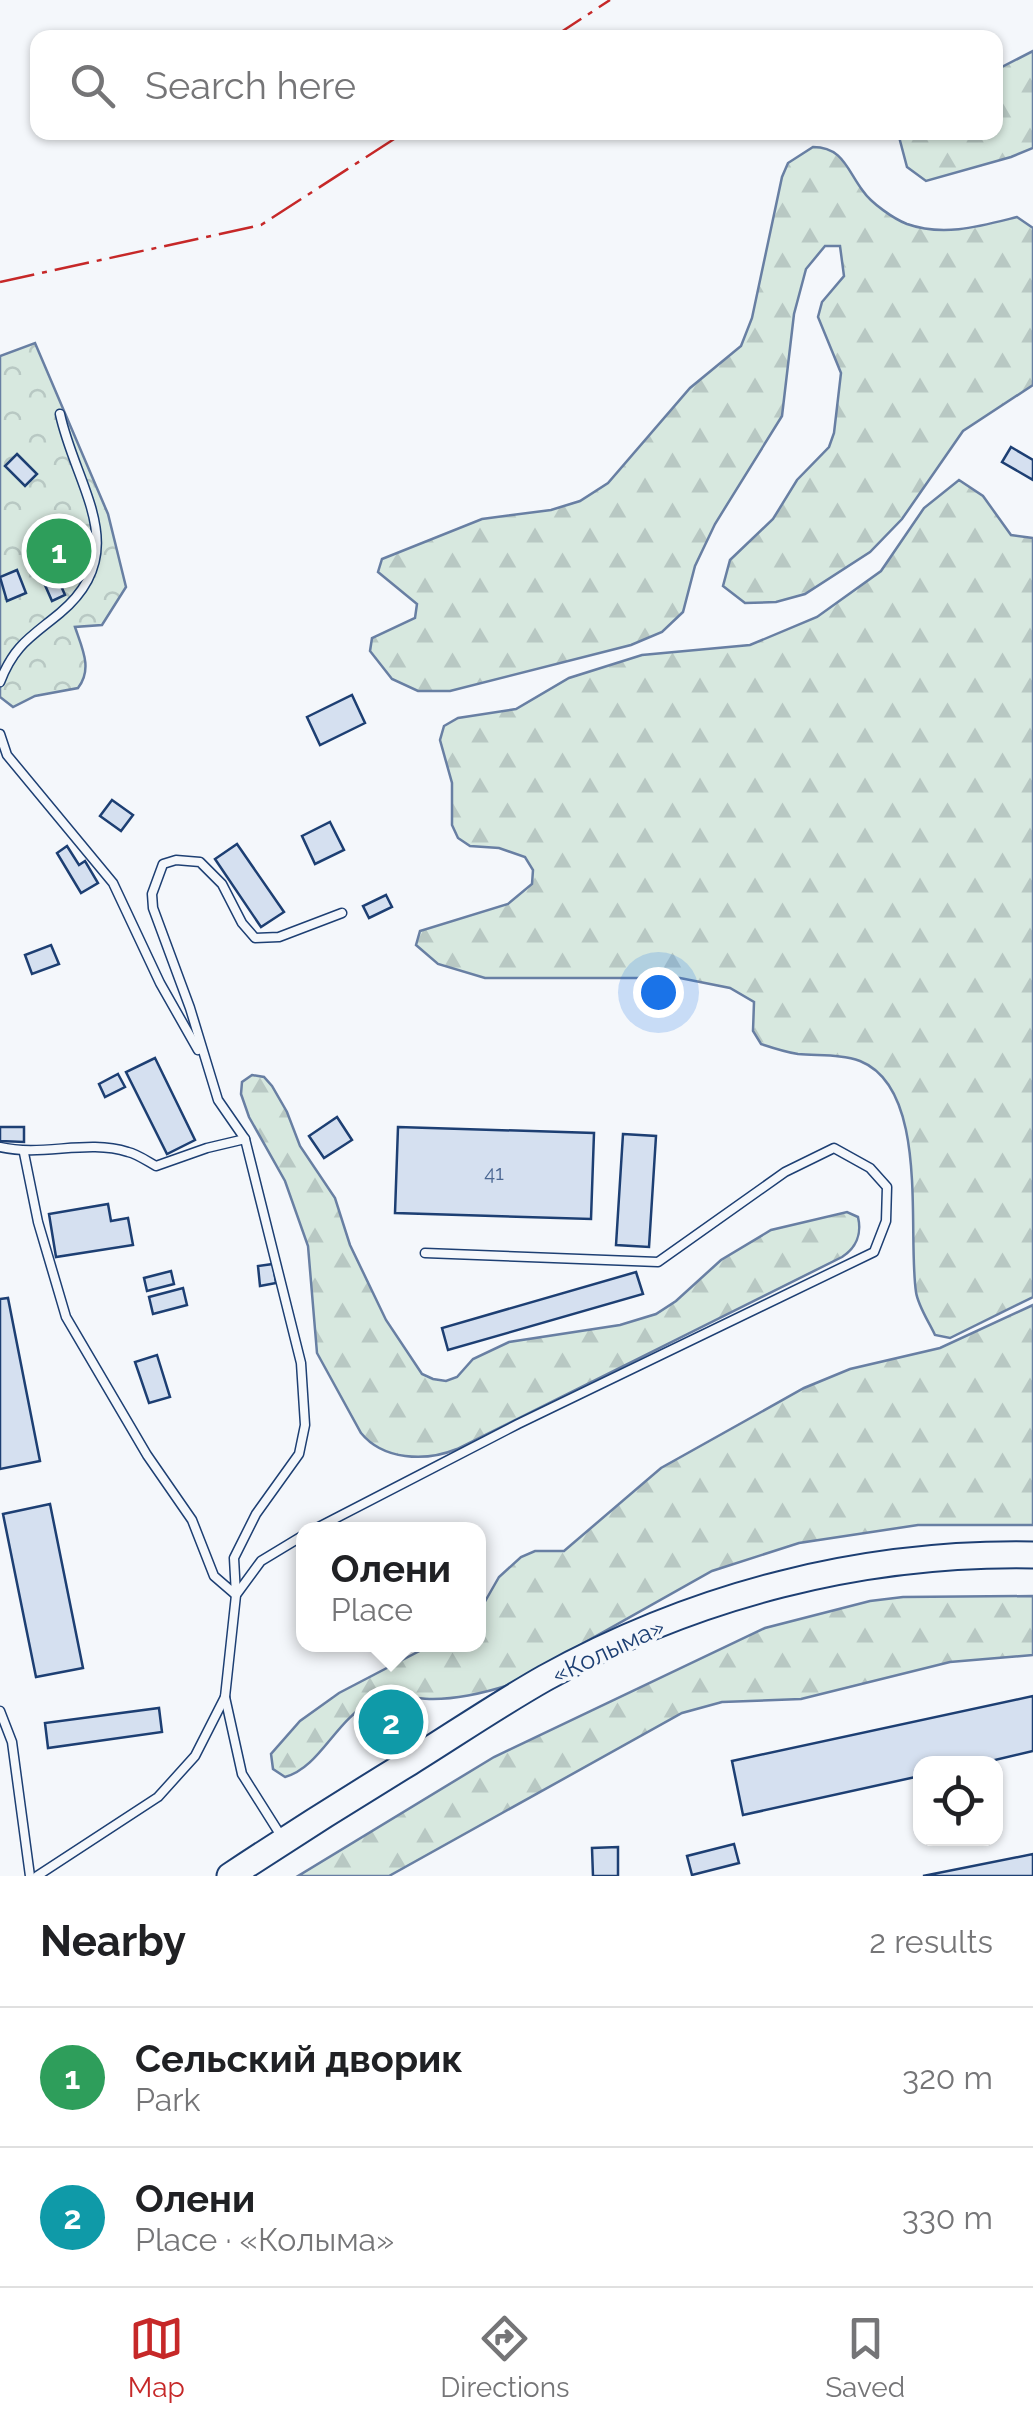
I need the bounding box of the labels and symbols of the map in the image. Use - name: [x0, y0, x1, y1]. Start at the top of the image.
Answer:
- pin: 1: [27, 514, 92, 588]
- your location: [633, 967, 684, 1018]
- house number: 41: [484, 1161, 504, 1185]
- street label: «Колыма»: [547, 1611, 669, 1689]
- pin: 2: [358, 1684, 424, 1760]

